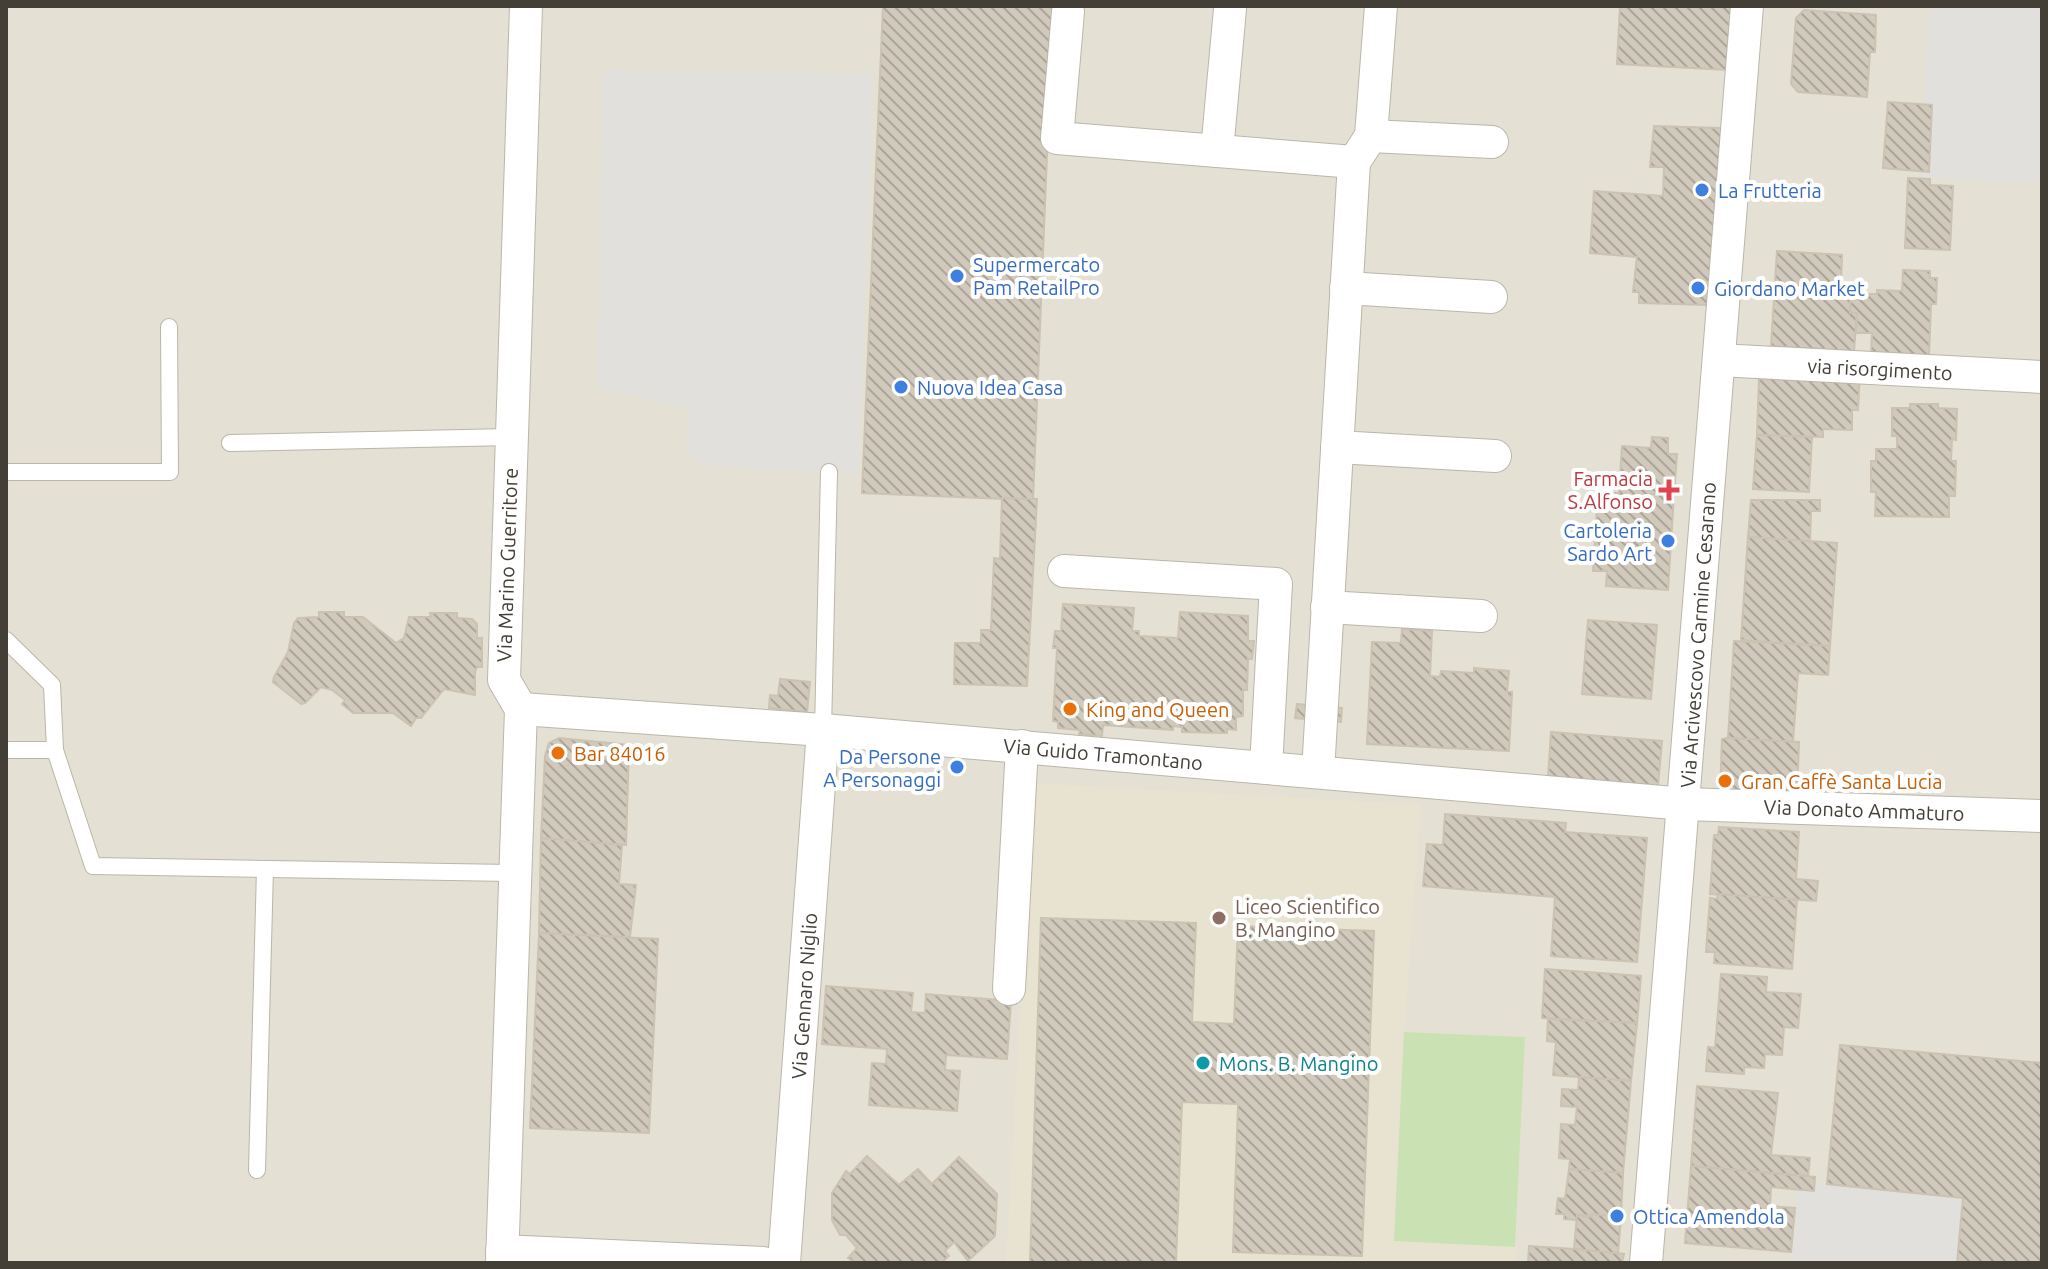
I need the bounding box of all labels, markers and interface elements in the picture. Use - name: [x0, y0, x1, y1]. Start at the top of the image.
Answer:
- place label: La Frutteria: [1718, 179, 1822, 202]
- marker: La Frutteria: [1693, 181, 1711, 199]
- place label: Supermercato Pam RetailPro: [973, 253, 1100, 299]
- marker: Supermercato Pam RetailPro: [948, 267, 966, 285]
- place label: Giordano Market: [1714, 277, 1865, 300]
- marker: Giordano Market: [1689, 279, 1707, 297]
- street label: via risorgimento: [1807, 354, 1953, 384]
- place label: Nuova Idea Casa: [917, 376, 1063, 399]
- marker: Nuova Idea Casa: [892, 378, 910, 396]
- street label: Via Marino Guerritore: [492, 467, 522, 663]
- place label: Farmacia S.Alfonso: [1567, 467, 1653, 513]
- marker: Farmacia S.Alfonso: [1660, 481, 1678, 499]
- street label: Via Arcivescovo Carmine Cesarano: [1676, 481, 1720, 789]
- place label: Cartoleria Sardo Art: [1563, 519, 1652, 565]
- marker: Cartoleria Sardo Art: [1659, 532, 1677, 550]
- place label: King and Queen: [1086, 698, 1229, 721]
- marker: King and Queen: [1061, 700, 1079, 718]
- street label: Via Guido Tramontano: [1002, 734, 1204, 774]
- place label: Bar 84016: [574, 742, 666, 765]
- marker: Bar 84016: [549, 744, 567, 762]
- place label: Da Persone A Personaggi: [823, 745, 941, 791]
- marker: Da Persone A Personaggi: [948, 758, 966, 776]
- place label: Gran Caffè Santa Lucia: [1741, 770, 1942, 793]
- marker: Gran Caffè Santa Lucia: [1716, 772, 1734, 790]
- street label: Via Donato Ammaturo: [1763, 795, 1965, 825]
- place label: Liceo Scientifico B. Mangino: [1235, 895, 1380, 941]
- marker: Liceo Scientifico B. Mangino: [1210, 909, 1228, 927]
- street label: Via Gennaro Niglio: [787, 912, 821, 1080]
- place label: Mons. B. Mangino: [1219, 1052, 1378, 1075]
- marker: Mons. B. Mangino: [1194, 1054, 1212, 1072]
- place label: Ottica Amendola: [1633, 1205, 1785, 1228]
- marker: Ottica Amendola: [1608, 1207, 1626, 1225]

